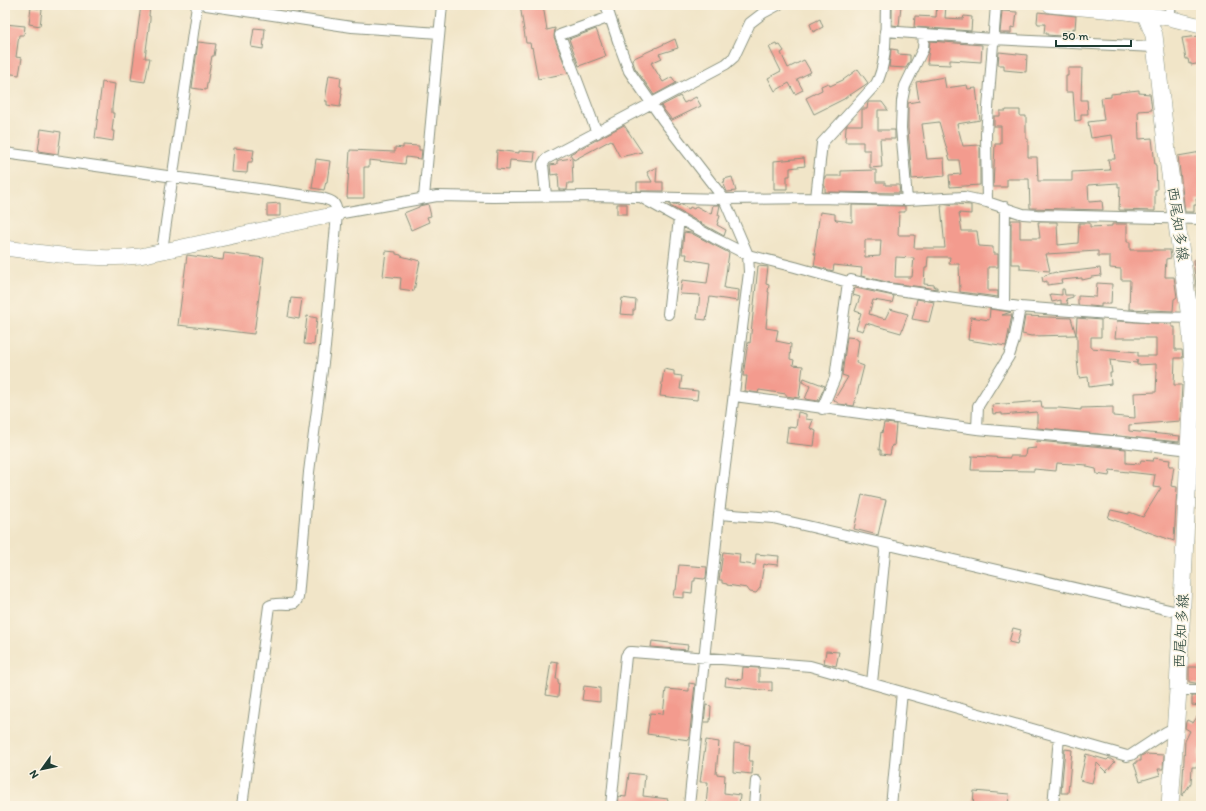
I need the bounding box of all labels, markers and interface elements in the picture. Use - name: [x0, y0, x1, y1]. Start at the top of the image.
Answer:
- scale bar: [1056, 22, 1131, 48]
- text: 50 m: [1062, 29, 1088, 43]
- street label: 西尾知多線: [1164, 186, 1192, 262]
- street label: 西尾知多線: [1170, 593, 1192, 669]
- north arrow: [22, 749, 62, 789]
- text: N: [27, 768, 42, 781]

